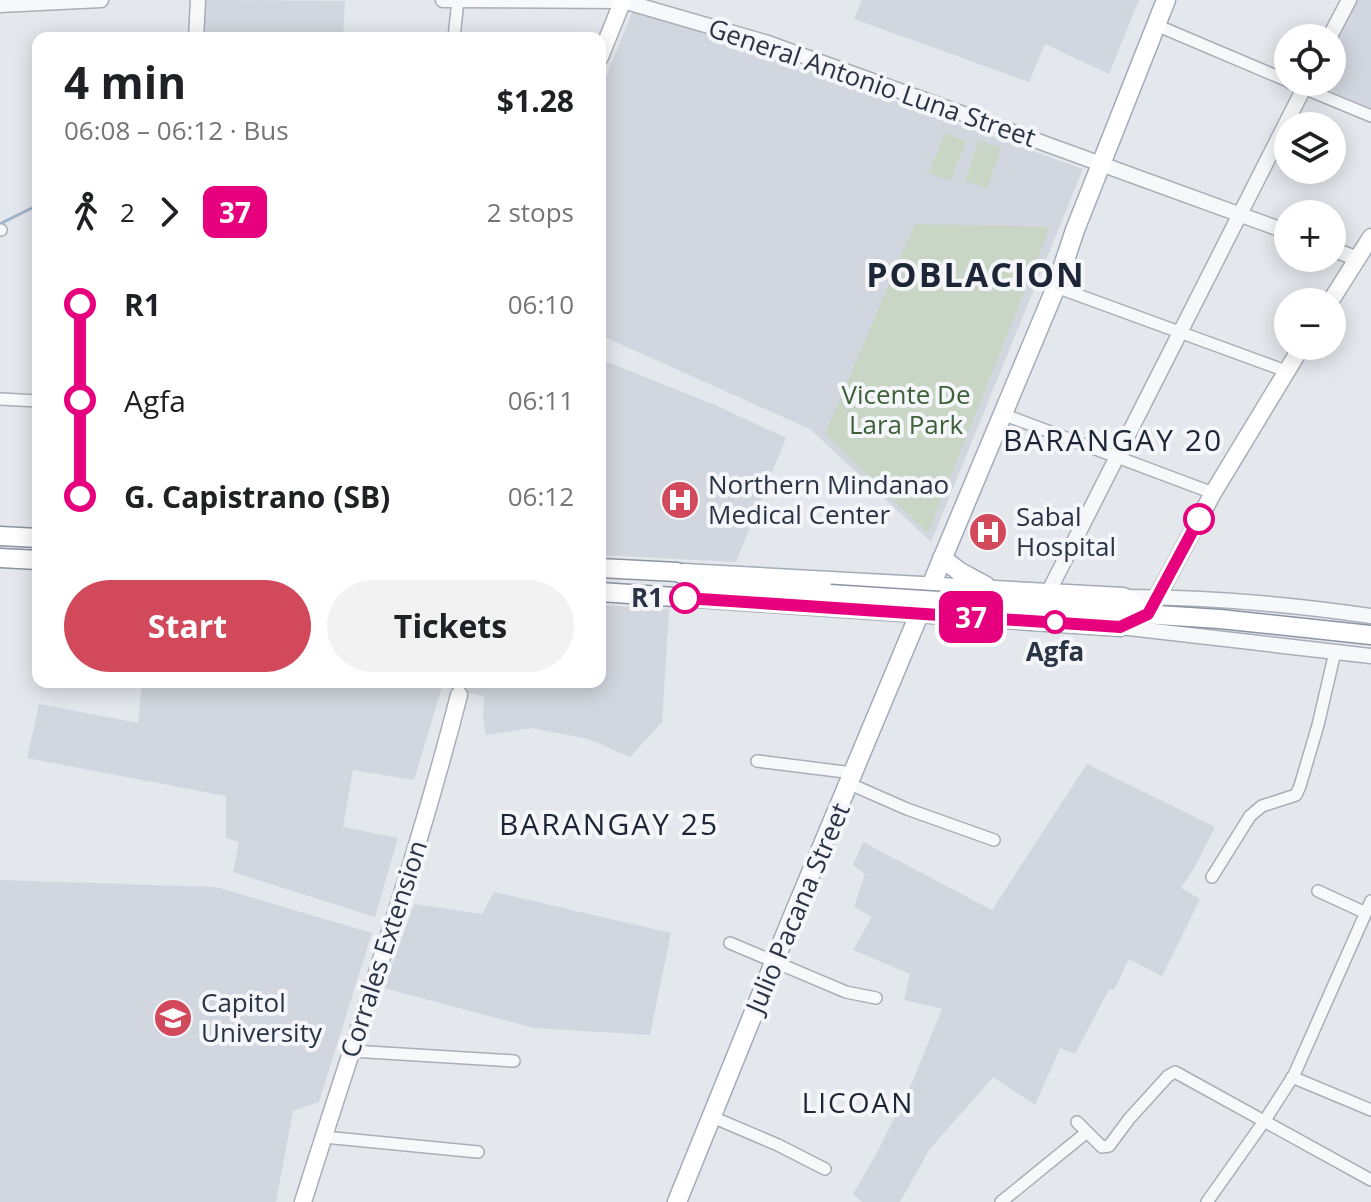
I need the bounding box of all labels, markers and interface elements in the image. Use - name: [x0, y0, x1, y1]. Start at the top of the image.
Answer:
- street label: General Antonio Luna Street: [704, 9, 1041, 155]
- map controls: [1274, 24, 1346, 360]
- button: locate: [1274, 24, 1346, 96]
- text: 4 min: [64, 52, 186, 112]
- text: $1.28: [497, 80, 574, 121]
- text: 06:08 – 06:12 · Bus: [64, 112, 289, 148]
- button: layers: [1274, 112, 1346, 184]
- icon: walk: [64, 190, 108, 234]
- icon: forward: [147, 190, 191, 234]
- text: 37: [219, 193, 251, 231]
- text: 2: [120, 194, 135, 230]
- text: 2 stops: [487, 194, 574, 230]
- button: +: [1274, 200, 1346, 272]
- district label: POBLACION: [866, 251, 1086, 297]
- text: R1: [124, 284, 161, 325]
- text: 06:10: [508, 286, 574, 322]
- button: −: [1274, 288, 1346, 360]
- park label: Vicente De Lara Park: [841, 376, 971, 442]
- text: Agfa: [124, 380, 186, 421]
- text: 06:11: [508, 382, 574, 418]
- district label: BARANGAY 20: [1003, 419, 1223, 460]
- place label: Northern Mindanao Medical Center: [708, 466, 949, 532]
- text: G. Capistrano (SB): [124, 476, 390, 517]
- text: 06:12: [508, 478, 574, 514]
- hospital icon: Northern Mindanao Medical Center: [659, 479, 701, 521]
- place label: Sabal Hospital: [1016, 498, 1116, 564]
- unlabelled marker: [1184, 504, 1214, 534]
- hospital icon: Sabal Hospital: [967, 511, 1009, 553]
- place label: R1: [631, 579, 663, 615]
- button: Start: [64, 580, 311, 672]
- button: Tickets: [327, 580, 574, 672]
- marker: R1: [670, 583, 700, 613]
- line badge: 37: [935, 591, 1007, 643]
- text: 37: [955, 598, 987, 636]
- marker: Agfa: [1044, 611, 1066, 633]
- place label: Agfa: [1026, 633, 1084, 669]
- street label: Julio Pacana Street: [735, 797, 858, 1021]
- district label: BARANGAY 25: [499, 803, 719, 844]
- street label: Corrales Extension: [331, 835, 435, 1062]
- place label: Capitol University: [201, 984, 323, 1050]
- school or university icon: Capitol University: [152, 997, 194, 1039]
- district label: LICOAN: [802, 1083, 914, 1121]

